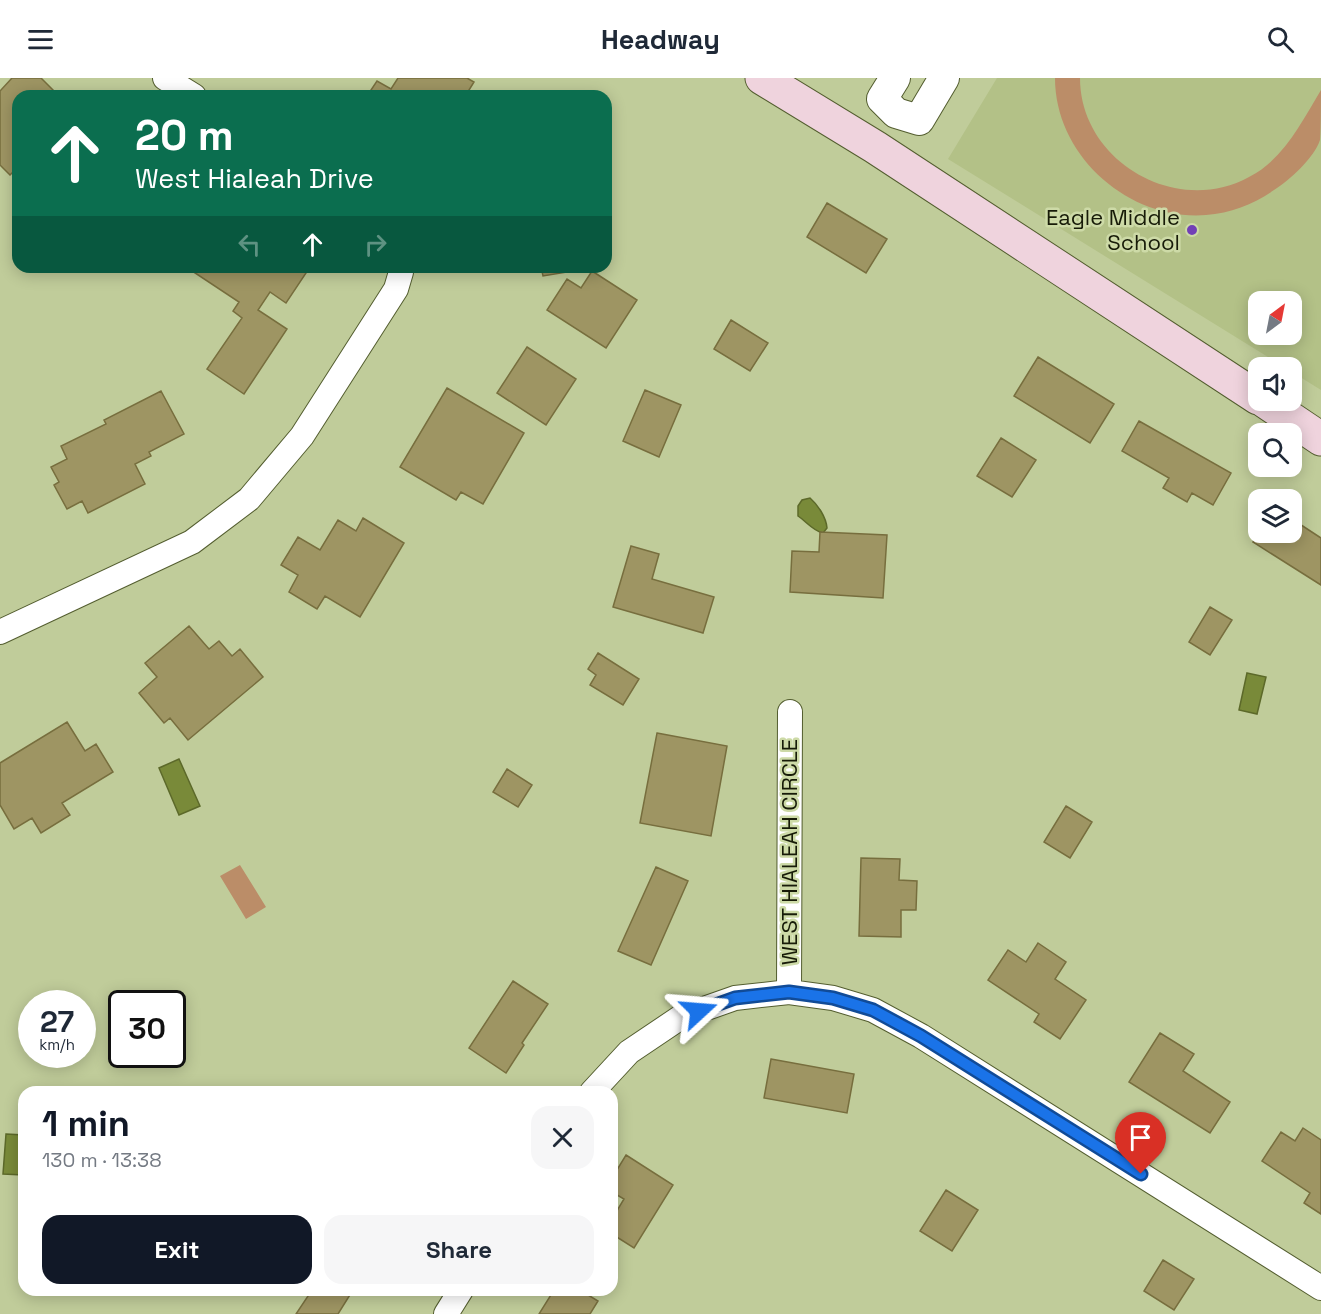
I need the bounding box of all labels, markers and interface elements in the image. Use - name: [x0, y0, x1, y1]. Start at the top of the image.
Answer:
- text: Headway: [601, 22, 720, 57]
- icon: menu: [24, 23, 57, 56]
- icon: search: [1264, 23, 1297, 56]
- text: 20 m: [135, 109, 234, 162]
- icon: ahead: [36, 114, 114, 192]
- text: West Hialeah Drive: [135, 161, 374, 196]
- place label: Eagle Middle School: [1046, 203, 1180, 256]
- marker: Eagle Middle School: [1185, 223, 1199, 237]
- icon: left: [233, 228, 266, 261]
- icon: ahead: [296, 228, 329, 261]
- icon: right: [359, 228, 392, 261]
- north arrow: [1248, 291, 1302, 345]
- map controls: [1248, 291, 1302, 543]
- button: sound: [1248, 357, 1302, 411]
- button: search: [1248, 423, 1302, 477]
- button: layers: [1248, 489, 1302, 543]
- street label: WEST HIALEAH CIRCLE: [775, 739, 803, 965]
- position arrow: [667, 979, 731, 1043]
- speed limit sign: 30: [108, 990, 186, 1068]
- text: 27: [40, 1002, 74, 1041]
- text: km/h: [39, 1035, 75, 1054]
- text: 1 min: [42, 1101, 130, 1147]
- button: close: [531, 1106, 594, 1169]
- pin: [1115, 1112, 1166, 1174]
- icon: arrive: [1124, 1121, 1157, 1154]
- text: 130 m · 13:38: [42, 1147, 162, 1173]
- button: Exit: [42, 1215, 312, 1284]
- button: Share: [324, 1215, 594, 1284]

